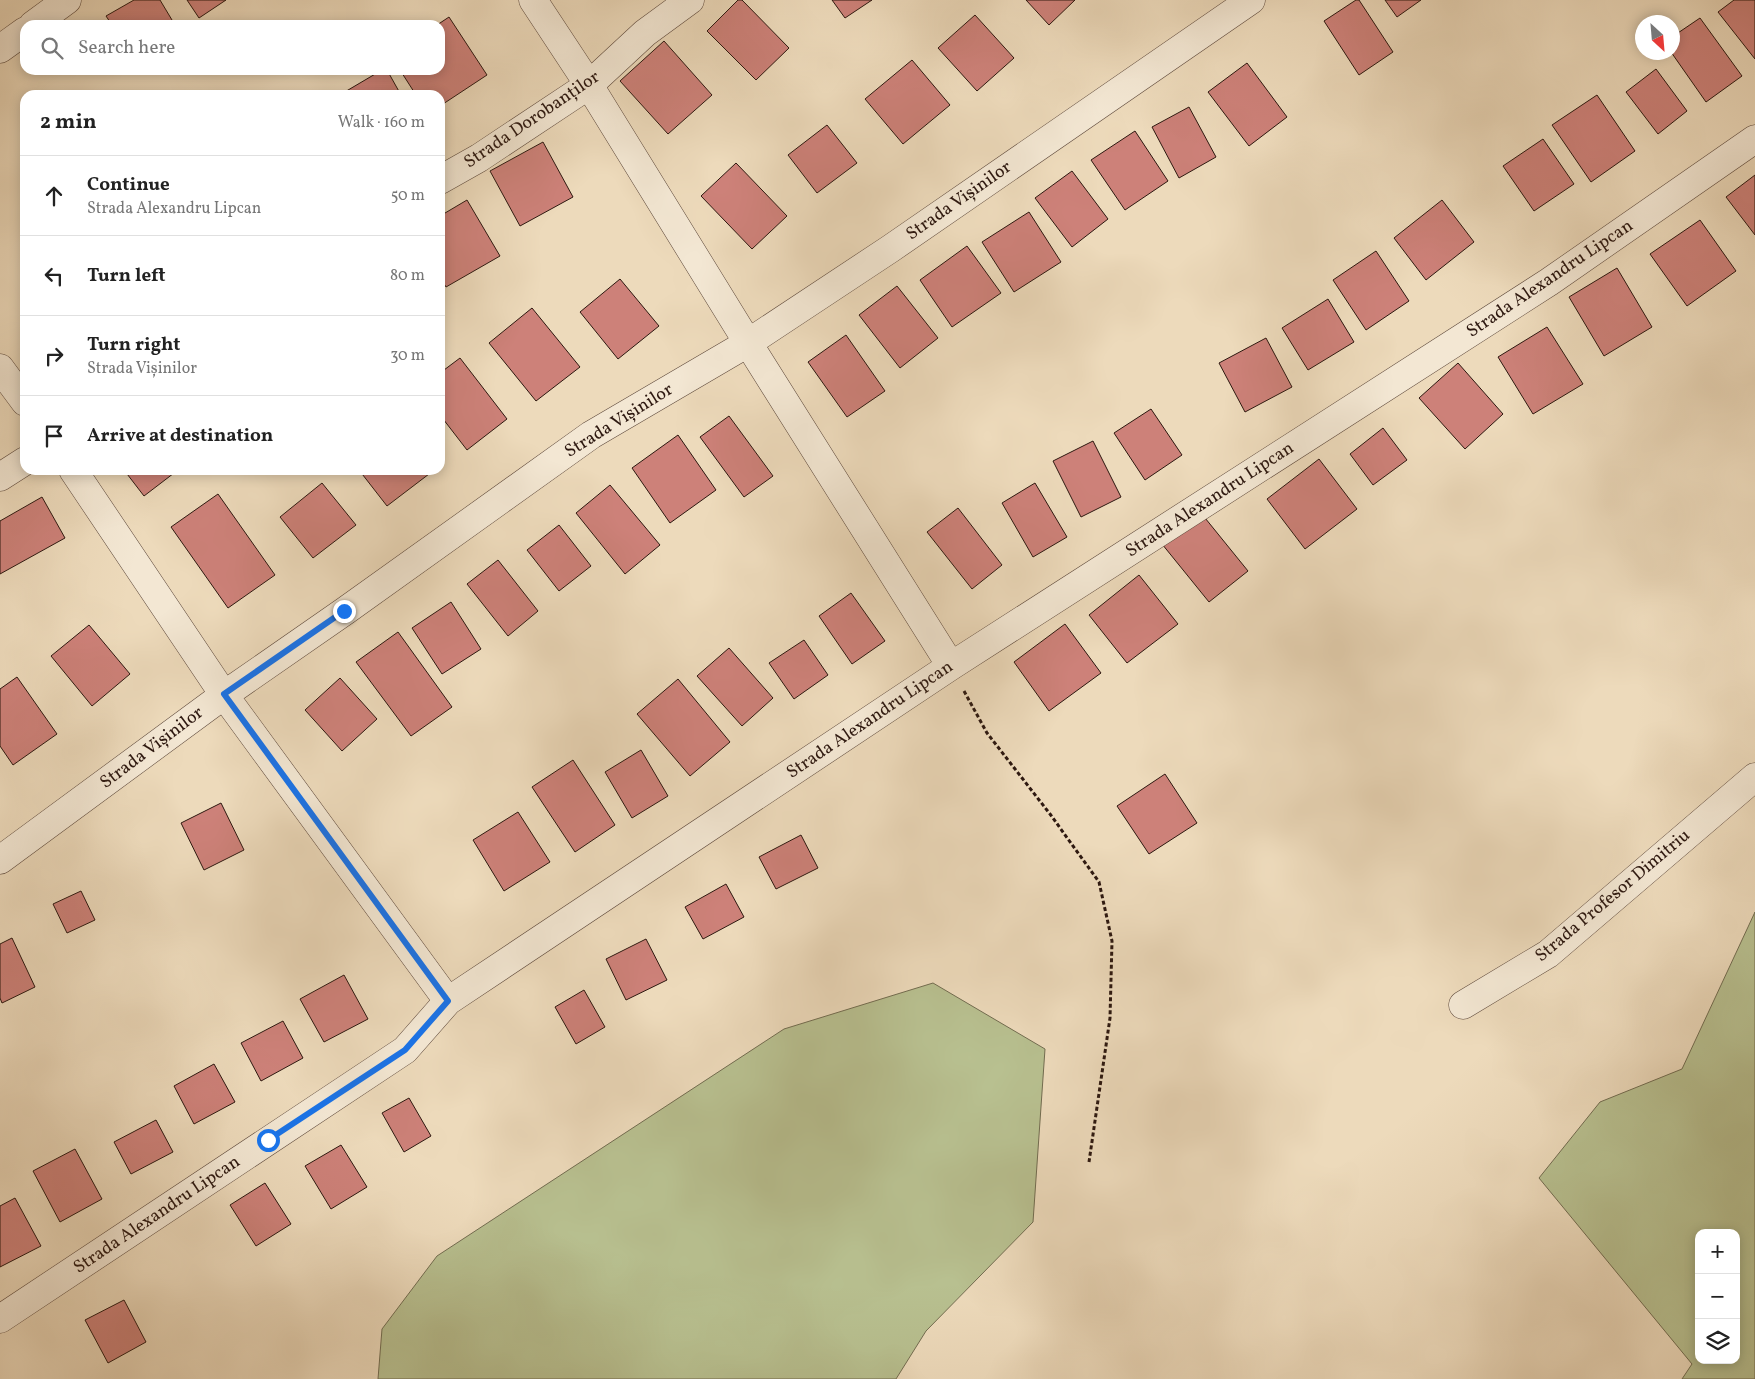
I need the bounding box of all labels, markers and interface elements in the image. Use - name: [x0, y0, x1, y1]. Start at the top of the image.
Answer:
- north arrow: [1635, 15, 1680, 60]
- search box: [20, 20, 445, 75]
- icon: search: [38, 34, 66, 62]
- text: Search here: [78, 35, 175, 61]
- street label: Strada Dorobanților: [459, 65, 605, 175]
- text: 2 min: [40, 108, 97, 137]
- text: Walk · 160 m: [338, 112, 425, 134]
- street label: Strada Vișinilor: [901, 155, 1017, 247]
- text: Continue: [87, 172, 170, 198]
- icon: ahead: [40, 182, 68, 210]
- text: 50 m: [391, 185, 425, 207]
- text: Strada Alexandru Lipcan: [87, 198, 261, 220]
- street label: Strada Alexandru Lipcan: [1462, 214, 1639, 344]
- icon: left: [40, 262, 68, 290]
- text: Turn left: [87, 263, 166, 289]
- text: 80 m: [390, 265, 425, 287]
- text: Turn right: [87, 332, 180, 358]
- icon: right: [40, 342, 68, 370]
- text: 30 m: [390, 345, 425, 367]
- text: Strada Vișinilor: [87, 358, 197, 380]
- street label: Strada Vișinilor: [560, 377, 678, 464]
- icon: arrive: [40, 422, 68, 450]
- text: Arrive at destination: [87, 423, 273, 449]
- street label: Strada Alexandru Lipcan: [1121, 436, 1299, 564]
- route end: [333, 600, 356, 623]
- street label: Strada Alexandru Lipcan: [782, 655, 959, 785]
- street label: Strada Vișinilor: [95, 701, 209, 795]
- street label: Strada Profesor Dimitriu: [1530, 824, 1696, 968]
- route start: [257, 1129, 280, 1152]
- street label: Strada Alexandru Lipcan: [69, 1150, 246, 1280]
- map controls: [1695, 1229, 1740, 1364]
- button: +: [1695, 1229, 1740, 1274]
- button: −: [1695, 1274, 1740, 1319]
- button: layers: [1695, 1319, 1740, 1364]

